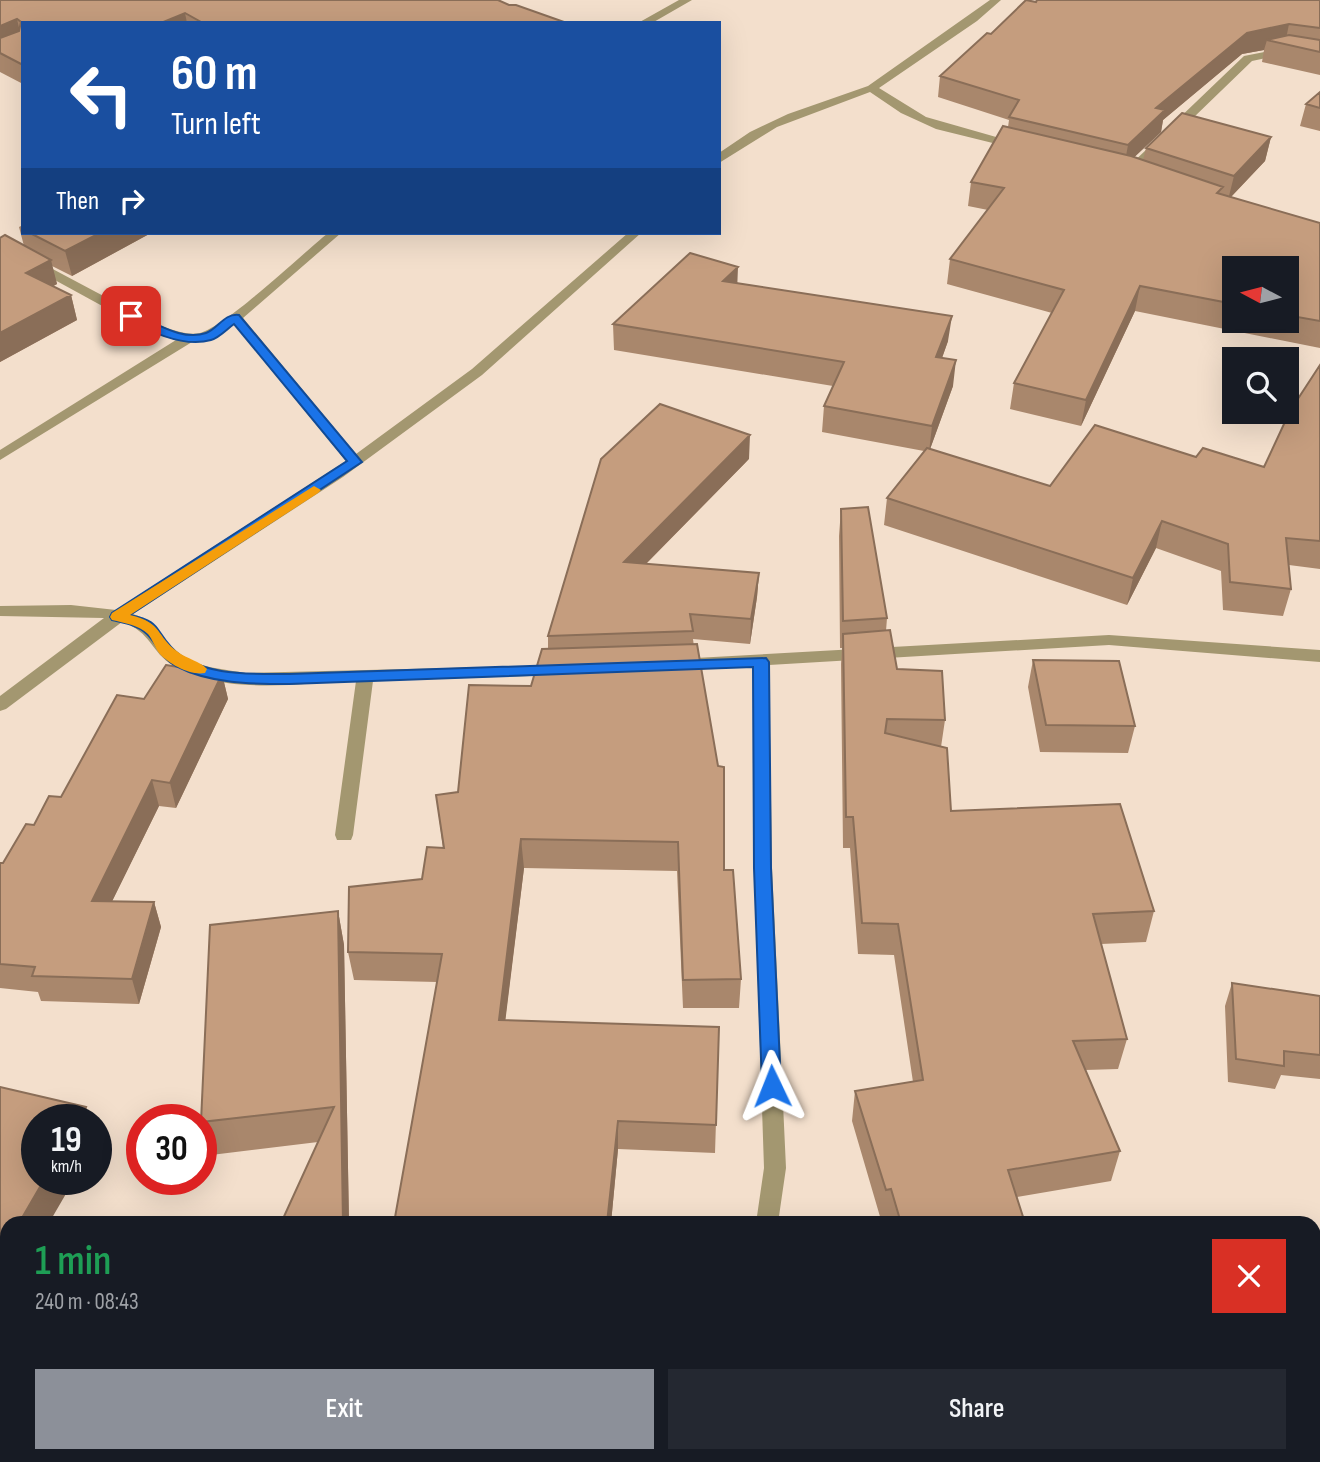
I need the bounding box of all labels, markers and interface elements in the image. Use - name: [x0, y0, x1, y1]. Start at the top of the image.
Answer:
- text: 60 m: [171, 45, 258, 104]
- icon: left: [56, 49, 147, 140]
- text: Turn left: [171, 105, 261, 144]
- icon: right: [113, 182, 151, 220]
- text: Then: [56, 186, 99, 217]
- north arrow: [1222, 256, 1298, 332]
- map controls: [1222, 256, 1299, 424]
- pin: [101, 286, 161, 346]
- icon: arrive: [112, 297, 150, 335]
- button: search: [1222, 347, 1299, 424]
- position arrow: [735, 1049, 809, 1123]
- speed limit sign: 30: [126, 1104, 217, 1195]
- text: 19: [51, 1119, 82, 1162]
- text: km/h: [51, 1156, 82, 1177]
- text: 1 min: [35, 1236, 111, 1287]
- button: close: [1212, 1239, 1286, 1313]
- text: 240 m · 08:43: [35, 1288, 139, 1316]
- button: Exit: [35, 1369, 654, 1449]
- button: Share: [668, 1369, 1286, 1449]

